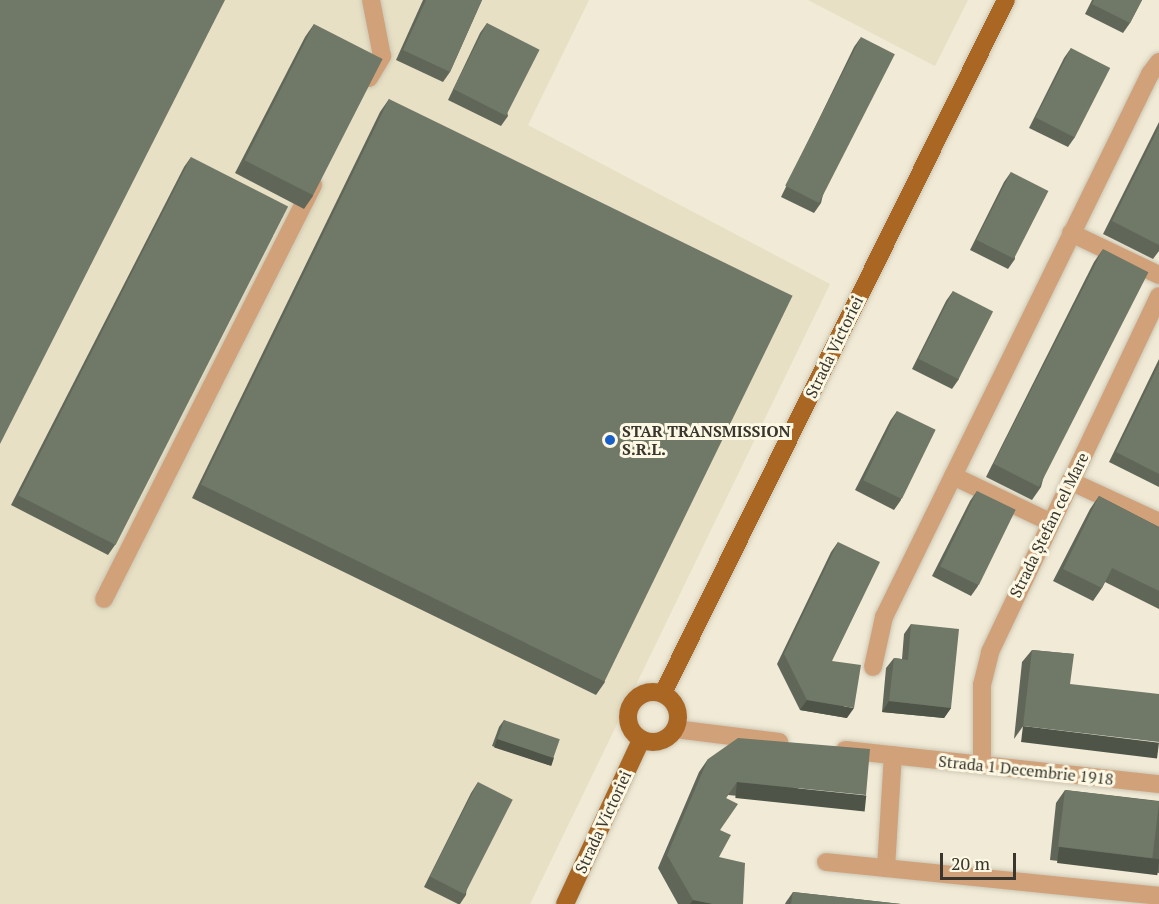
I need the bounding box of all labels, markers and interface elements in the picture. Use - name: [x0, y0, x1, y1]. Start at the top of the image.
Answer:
- street label: Strada Victoriei: [801, 293, 867, 401]
- place label: STAR TRANSMISSION S.R.L.: [622, 421, 791, 459]
- marker: STAR TRANSMISSION S.R.L.: [603, 433, 617, 447]
- street label: Strada Ștefan cel Mare: [1005, 449, 1093, 601]
- street label: Strada 1 Decembrie 1918: [937, 751, 1115, 789]
- street label: Strada Victoriei: [571, 767, 635, 877]
- scale bar: [943, 841, 1020, 879]
- text: 20 m: [951, 851, 990, 875]

